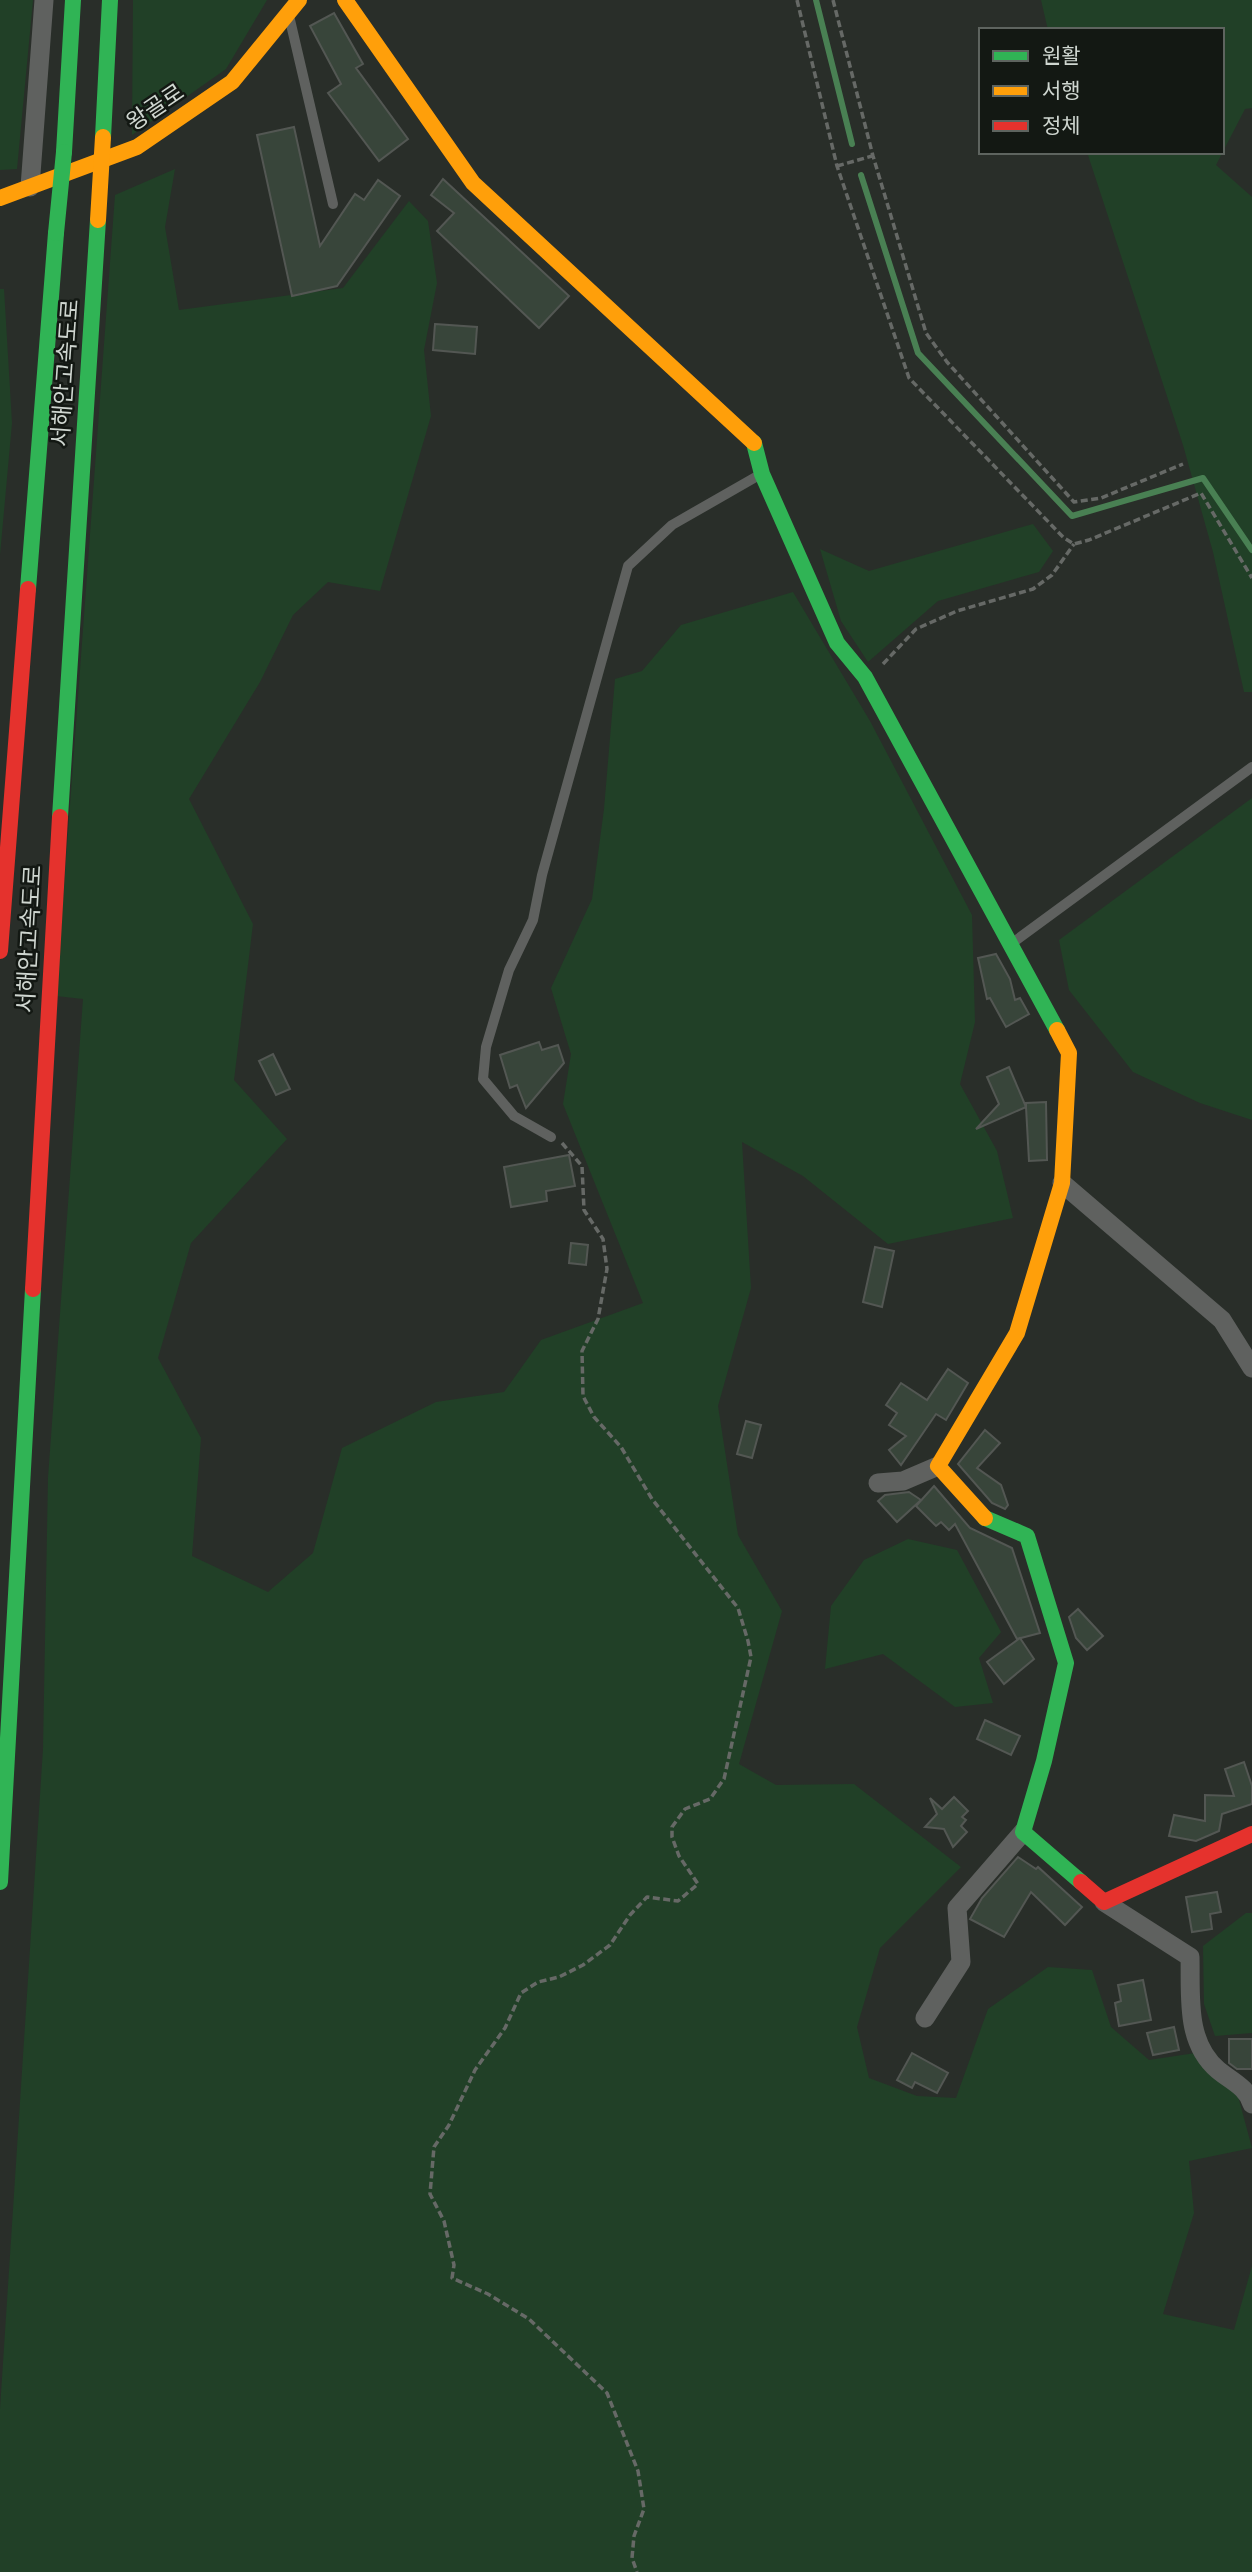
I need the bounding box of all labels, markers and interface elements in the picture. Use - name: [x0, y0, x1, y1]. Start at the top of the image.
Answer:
- legend: [979, 28, 1224, 154]
- text: 원활: [1042, 44, 1081, 69]
- street label: 왕골로: [121, 78, 190, 137]
- text: 서행: [1042, 79, 1081, 104]
- text: 정체: [1042, 114, 1081, 139]
- street label: 서해안고속도로: [47, 298, 85, 448]
- street label: 서해안고속도로: [12, 864, 48, 1014]

